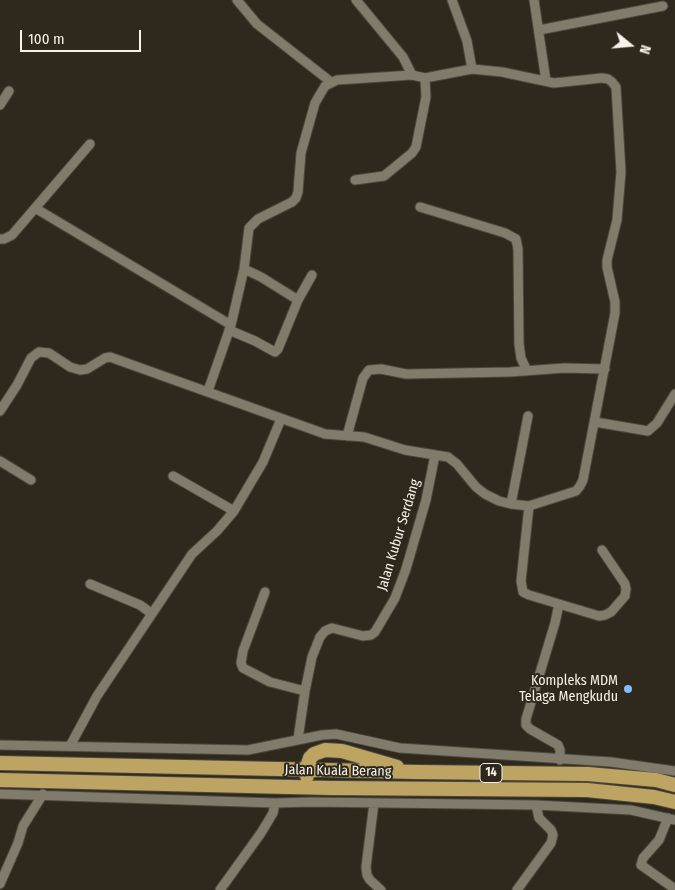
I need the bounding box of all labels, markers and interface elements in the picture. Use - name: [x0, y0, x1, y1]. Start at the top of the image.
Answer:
- scale bar: [22, 20, 144, 52]
- north arrow: [605, 20, 655, 70]
- text: 100 m: [28, 30, 65, 48]
- text: N: [635, 43, 654, 56]
- street label: Jalan Kubur Serdang: [374, 477, 424, 593]
- place label: Kompleks MDM Telaga Mengkudu: [519, 673, 618, 706]
- marker: Kompleks MDM Telaga Mengkudu: [622, 683, 634, 695]
- street label: Jalan Kuala Berang: [285, 762, 391, 780]
- road number: 14: [480, 764, 502, 782]

